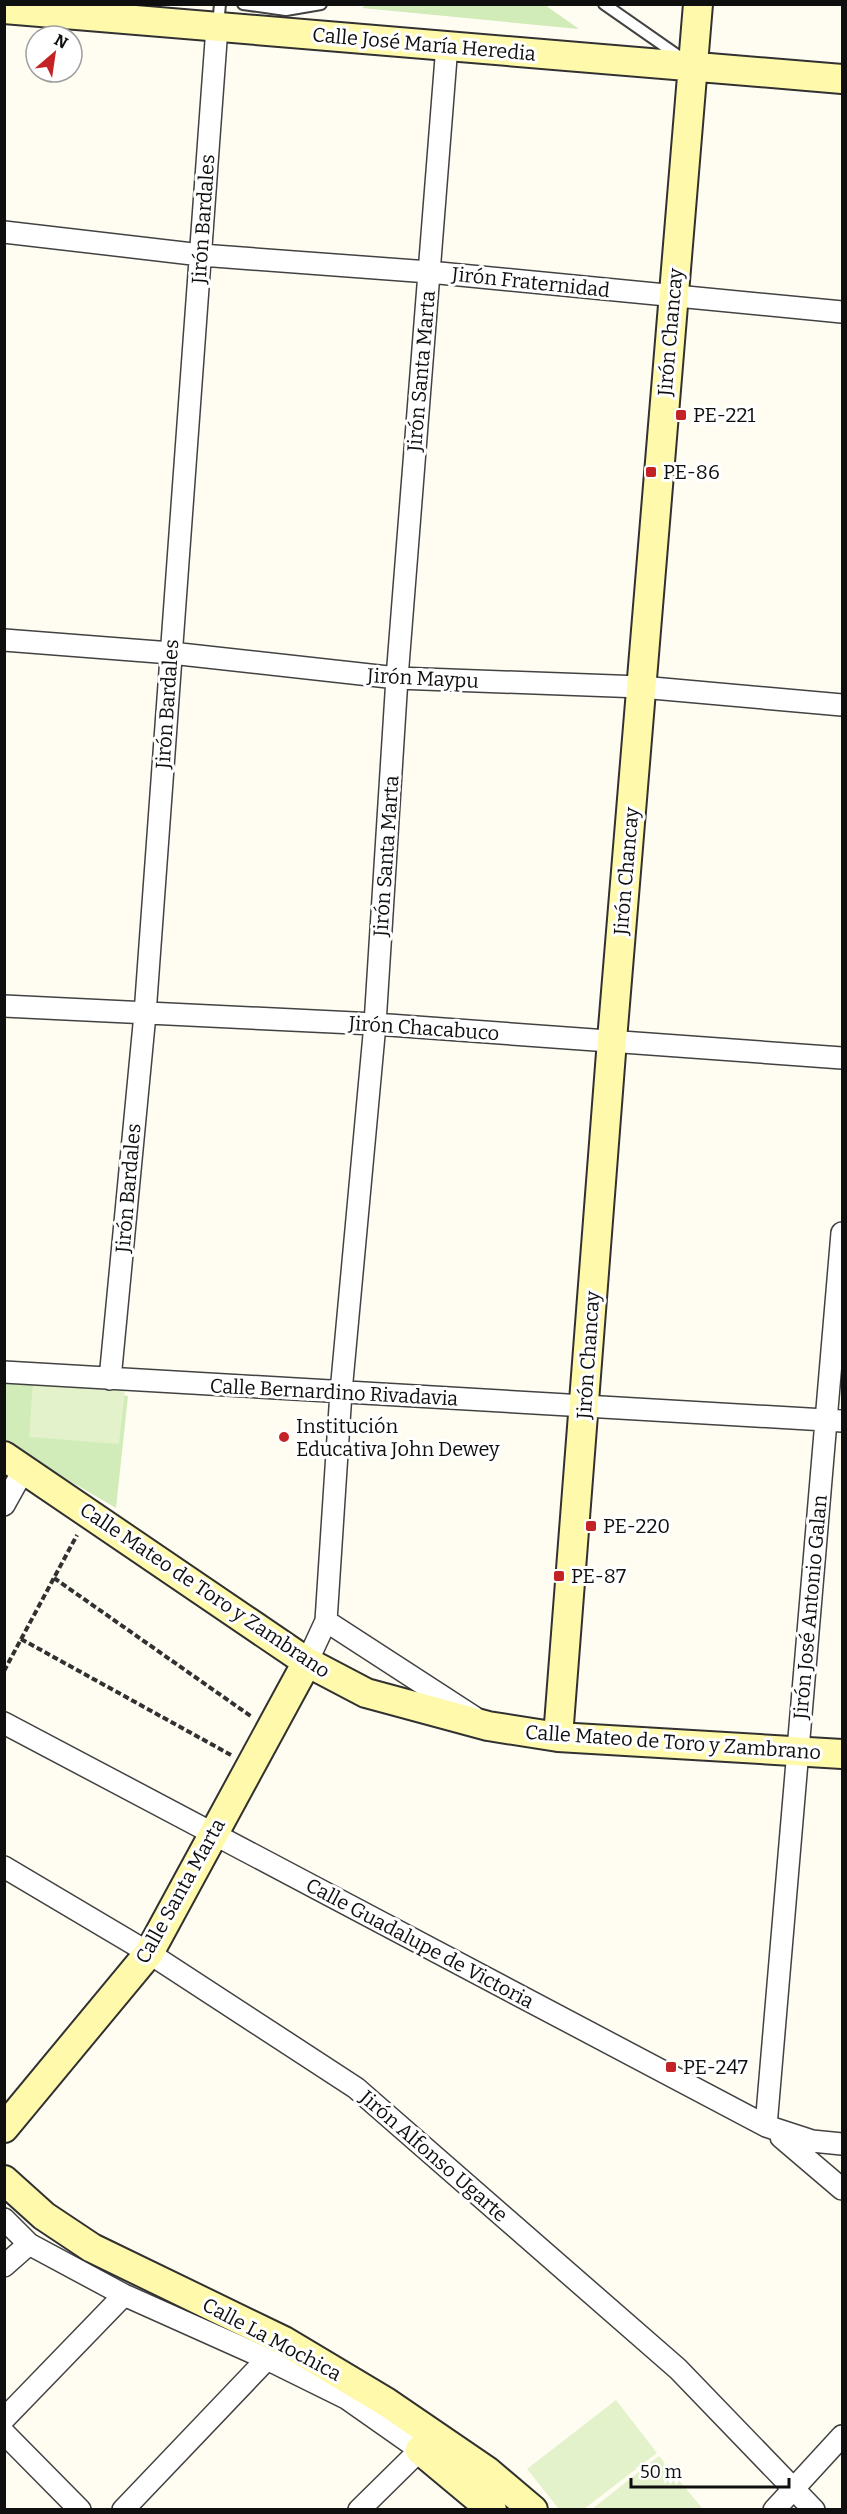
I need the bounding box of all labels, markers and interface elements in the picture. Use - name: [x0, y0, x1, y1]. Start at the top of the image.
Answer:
- street label: Calle José María Heredia: [311, 22, 537, 66]
- north arrow: [24, 24, 84, 84]
- text: N: [51, 30, 71, 53]
- street label: Jirón Bardales: [186, 153, 219, 286]
- street label: Jirón Fraternidad: [450, 262, 611, 302]
- street label: Jirón Chancay: [652, 267, 688, 398]
- street label: Jirón Santa Marta: [402, 289, 440, 453]
- place label: PE-221: [693, 403, 755, 427]
- marker: PE-221: [674, 408, 688, 422]
- place label: PE-86: [663, 460, 720, 484]
- marker: PE-86: [644, 465, 658, 479]
- street label: Jirón Bardales: [150, 638, 183, 771]
- street label: Jirón Maypu: [366, 663, 479, 693]
- street label: Jirón Santa Marta: [368, 775, 404, 938]
- street label: Jirón Chancay: [608, 806, 644, 937]
- street label: Jirón Chacabuco: [347, 1011, 500, 1045]
- street label: Jirón Bardales: [110, 1122, 146, 1255]
- street label: Jirón Chancay: [571, 1290, 604, 1421]
- street label: Calle Bernardino Rivadavia: [209, 1374, 459, 1410]
- place label: Institución Educativa John Dewey: [296, 1414, 500, 1461]
- marker: Institución Educativa John Dewey: [277, 1430, 291, 1444]
- street label: Jirón José Antonio Galan: [788, 1494, 832, 1721]
- street label: Calle Mateo de Toro y Zambrano: [75, 1497, 335, 1683]
- place label: PE-220: [603, 1514, 670, 1538]
- marker: PE-220: [584, 1519, 598, 1533]
- place label: PE-87: [571, 1564, 626, 1588]
- marker: PE-87: [552, 1569, 566, 1583]
- street label: Calle Mateo de Toro y Zambrano: [524, 1720, 822, 1764]
- street label: Calle Santa Marta: [130, 1814, 230, 1968]
- street label: Calle Guadalupe de Victoria: [302, 1873, 538, 2013]
- place label: PE-247: [683, 2055, 748, 2079]
- marker: PE-247: [664, 2060, 678, 2074]
- street label: Jirón Alfonso Ugarte: [354, 2085, 513, 2227]
- street label: Calle La Mochica: [198, 2292, 346, 2386]
- scale bar: [631, 2451, 788, 2489]
- text: 50 m: [640, 2461, 682, 2483]

